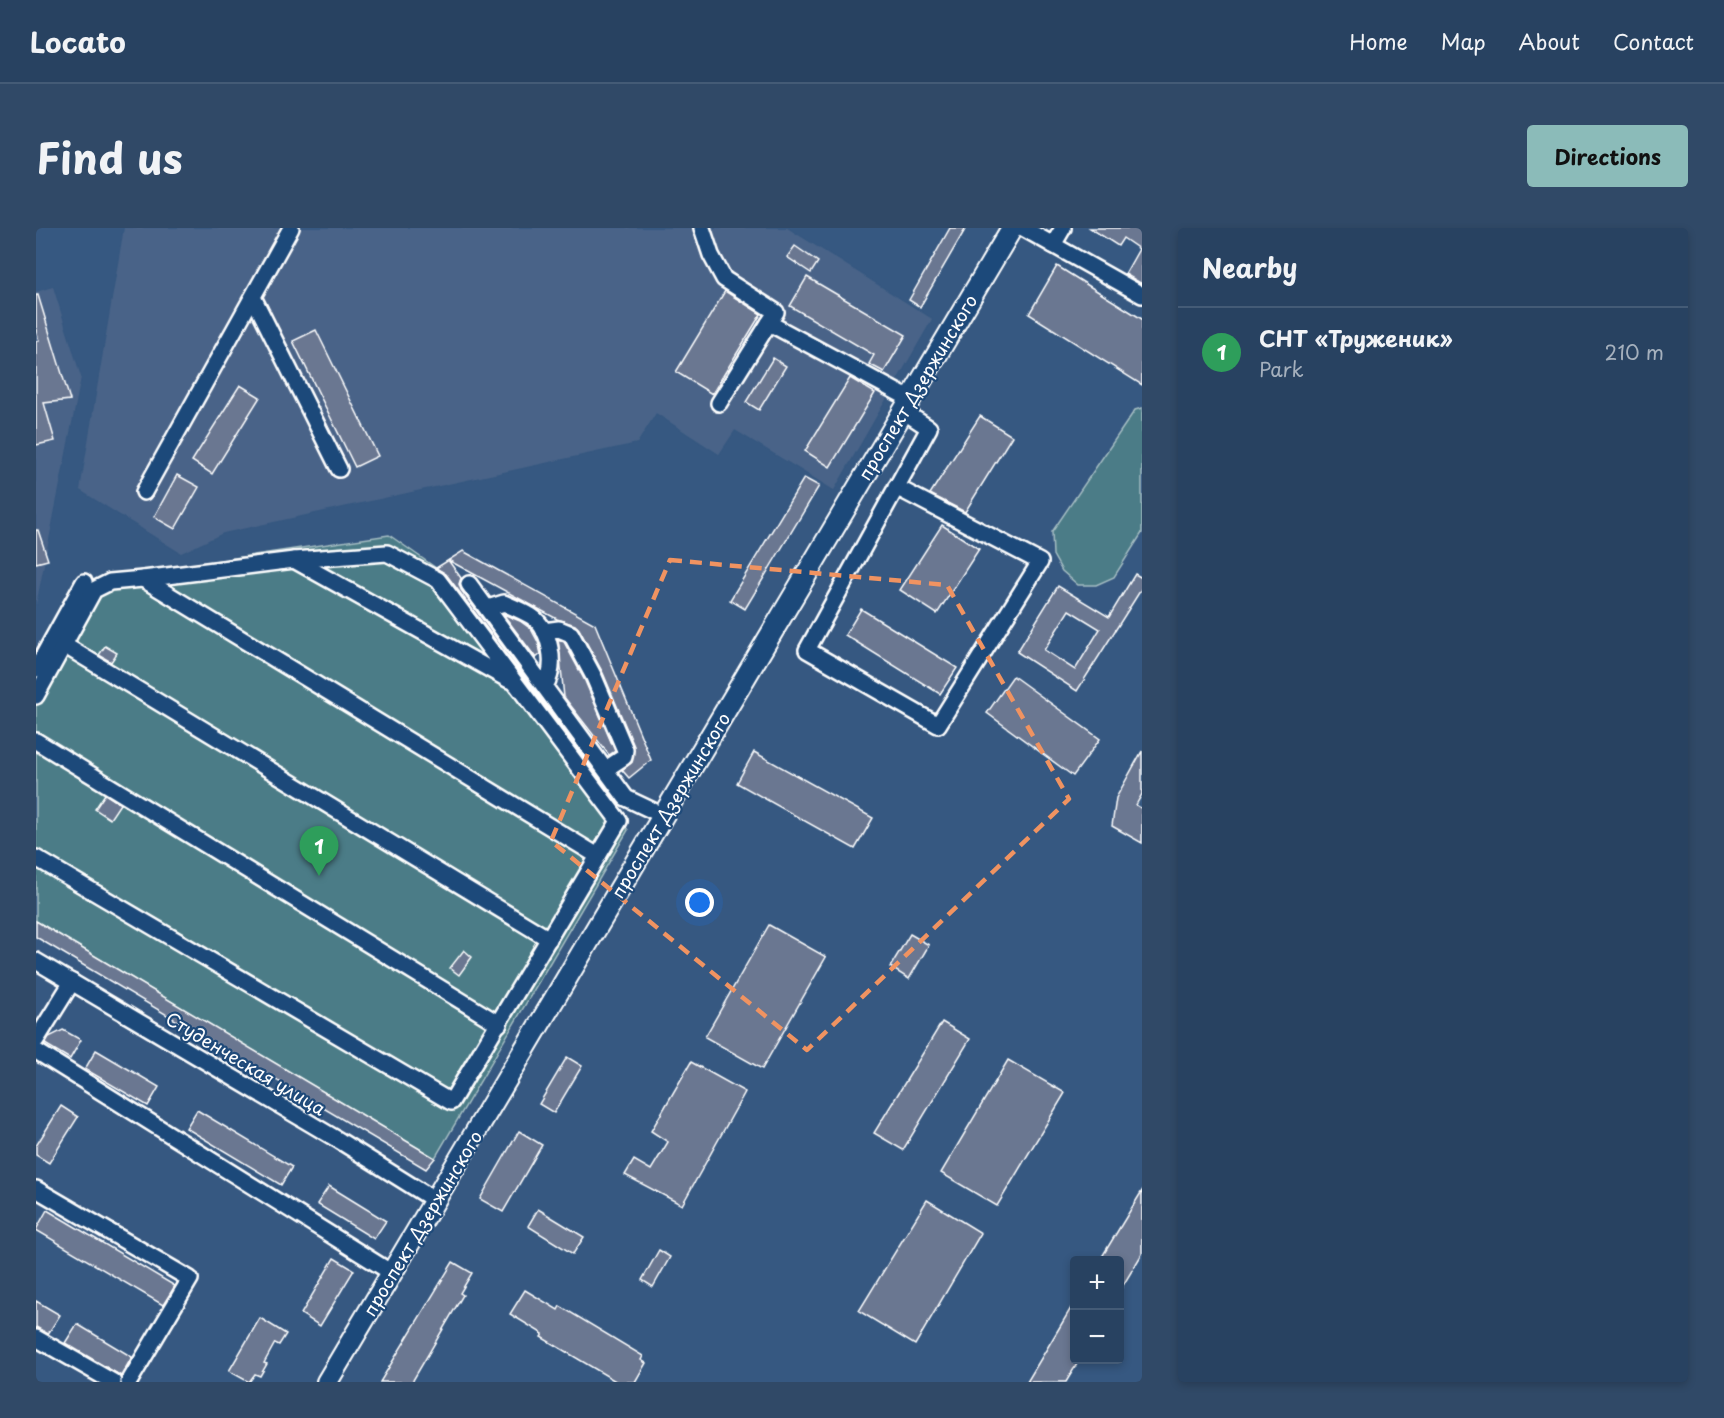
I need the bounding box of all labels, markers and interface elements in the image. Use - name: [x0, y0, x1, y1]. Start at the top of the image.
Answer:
- text: Locato: [30, 20, 126, 63]
- text: Home: [1349, 25, 1408, 57]
- text: Map: [1441, 25, 1486, 57]
- text: About: [1519, 25, 1580, 57]
- text: Contact: [1613, 25, 1694, 57]
- text: Find us: [36, 125, 183, 188]
- button: Directions: [1527, 125, 1688, 187]
- text: Nearby: [1202, 248, 1297, 287]
- street label: проспект Дзержинского: [851, 289, 983, 485]
- text: СНТ «Труженик»: [1259, 321, 1453, 354]
- text: 1: [1217, 337, 1226, 367]
- text: 210 m: [1605, 337, 1664, 367]
- text: Park: [1259, 354, 1304, 384]
- street label: проспект Дзержинского: [604, 707, 736, 903]
- pin: 1: [300, 826, 338, 876]
- your location: [685, 888, 714, 917]
- street label: Студенческая улица: [161, 1004, 332, 1122]
- street label: проспект Дзержинского: [356, 1125, 488, 1321]
- map controls: [1070, 1256, 1124, 1364]
- button: +: [1070, 1256, 1124, 1310]
- button: −: [1070, 1310, 1124, 1364]

